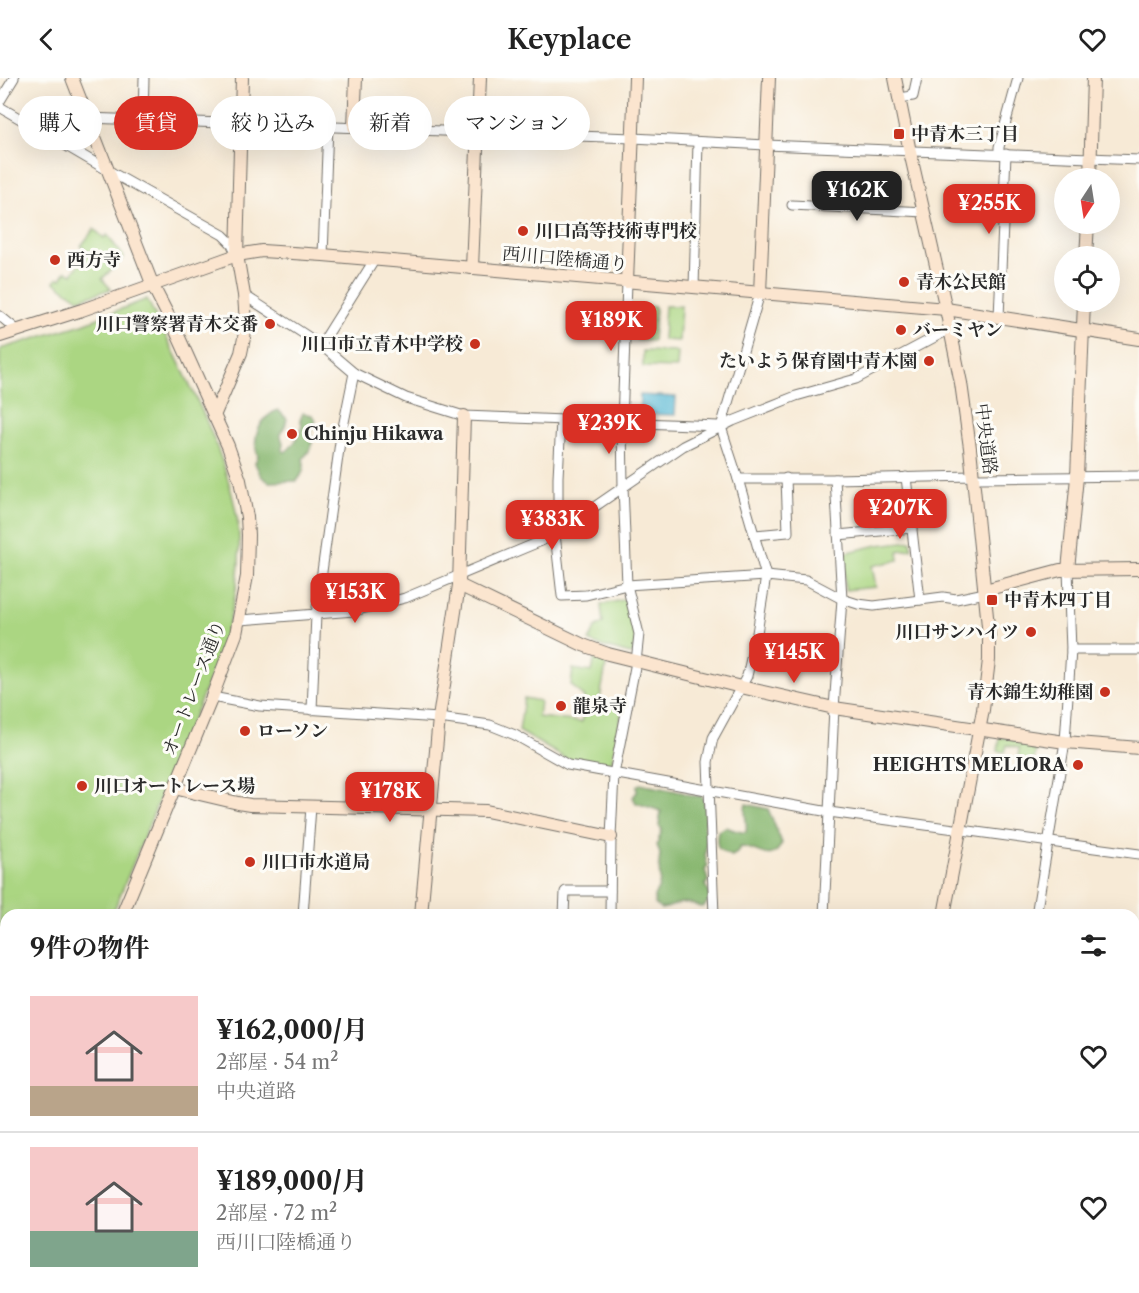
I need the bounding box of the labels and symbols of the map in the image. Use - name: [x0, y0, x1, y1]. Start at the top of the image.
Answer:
- place label: 中青木三丁目: [911, 123, 1019, 145]
- marker: 中青木三丁目: [892, 127, 906, 141]
- north arrow: [1054, 168, 1120, 234]
- pin: ¥162K: [815, 171, 899, 222]
- pin: ¥255K: [947, 184, 1031, 235]
- place label: 川口高等技術専門校: [535, 220, 697, 242]
- marker: 川口高等技術専門校: [516, 224, 530, 238]
- street label: 西川口陸橋通り: [501, 243, 629, 275]
- place label: 西方寺: [67, 249, 121, 271]
- marker: 西方寺: [48, 253, 62, 267]
- place label: 青木公民館: [916, 271, 1006, 293]
- marker: 青木公民館: [897, 275, 911, 289]
- pin: ¥189K: [569, 301, 653, 352]
- place label: 川口警察署青木交番: [96, 313, 258, 335]
- marker: 川口警察署青木交番: [263, 317, 277, 331]
- place label: バーミヤン: [913, 319, 1003, 341]
- marker: バーミヤン: [894, 323, 908, 337]
- place label: 川口市立青木中学校: [301, 333, 463, 355]
- marker: 川口市立青木中学校: [468, 337, 482, 351]
- place label: たいよう保育園中青木園: [719, 350, 917, 372]
- marker: たいよう保育園中青木園: [922, 354, 936, 368]
- street label: 中央道路: [971, 402, 1001, 476]
- pin: ¥239K: [567, 404, 651, 455]
- place label: Chinju Hikawa: [304, 423, 444, 445]
- marker: Chinju Hikawa: [285, 427, 299, 441]
- pin: ¥207K: [858, 489, 942, 540]
- pin: ¥383K: [510, 500, 594, 551]
- pin: ¥153K: [313, 573, 397, 624]
- place label: 中青木四丁目: [1004, 589, 1112, 611]
- marker: 中青木四丁目: [985, 593, 999, 607]
- street label: オートレース通り: [158, 617, 230, 759]
- place label: 川口サンハイツ: [895, 621, 1019, 643]
- marker: 川口サンハイツ: [1024, 625, 1038, 639]
- pin: ¥145K: [752, 633, 836, 684]
- place label: 青木錦生幼稚園: [967, 681, 1093, 703]
- marker: 青木錦生幼稚園: [1098, 685, 1112, 699]
- place label: 龍泉寺: [573, 695, 627, 717]
- marker: 龍泉寺: [554, 699, 568, 713]
- place label: ローソン: [257, 720, 328, 742]
- marker: ローソン: [238, 724, 252, 738]
- place label: HEIGHTS MELIORA: [873, 754, 1067, 776]
- marker: HEIGHTS MELIORA: [1071, 758, 1085, 772]
- pin: ¥178K: [348, 772, 432, 823]
- place label: 川口オートレース場: [94, 775, 255, 797]
- marker: 川口オートレース場: [75, 779, 89, 793]
- place label: 川口市水道局: [262, 851, 370, 873]
- marker: 川口市水道局: [243, 855, 257, 869]

